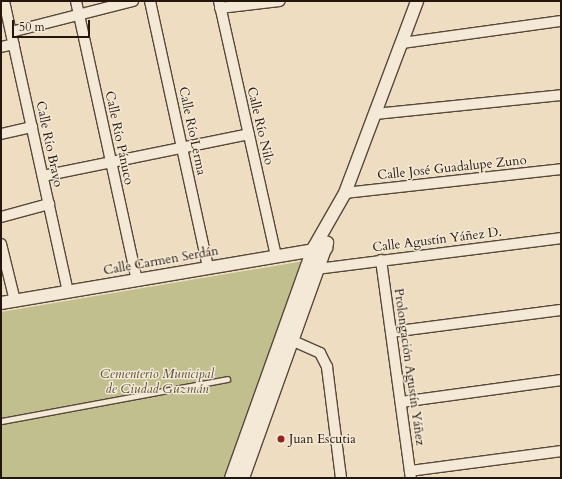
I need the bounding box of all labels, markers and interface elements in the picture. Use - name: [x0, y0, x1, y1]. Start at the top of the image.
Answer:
- scale bar: [14, 12, 92, 38]
- text: 50 m: [19, 19, 45, 35]
- street label: Calle Río Lerma: [175, 85, 209, 177]
- street label: Calle Río Nilo: [243, 85, 277, 167]
- street label: Calle Río Pánuco: [101, 90, 137, 186]
- street label: Calle Río Bravo: [32, 100, 66, 188]
- street label: Calle José Guadalupe Zuno: [377, 152, 527, 184]
- street label: Calle Agustín Yáñez D.: [372, 224, 502, 256]
- street label: Calle Carmen Serdán: [102, 243, 220, 279]
- street label: Prolongación Agustín Yáñez: [390, 287, 428, 447]
- park label: Cementerio Municipal de Ciudad Guzmán: [100, 367, 214, 398]
- place label: Juan Escutia: [289, 431, 356, 447]
- marker: Juan Escutia: [276, 434, 286, 444]

